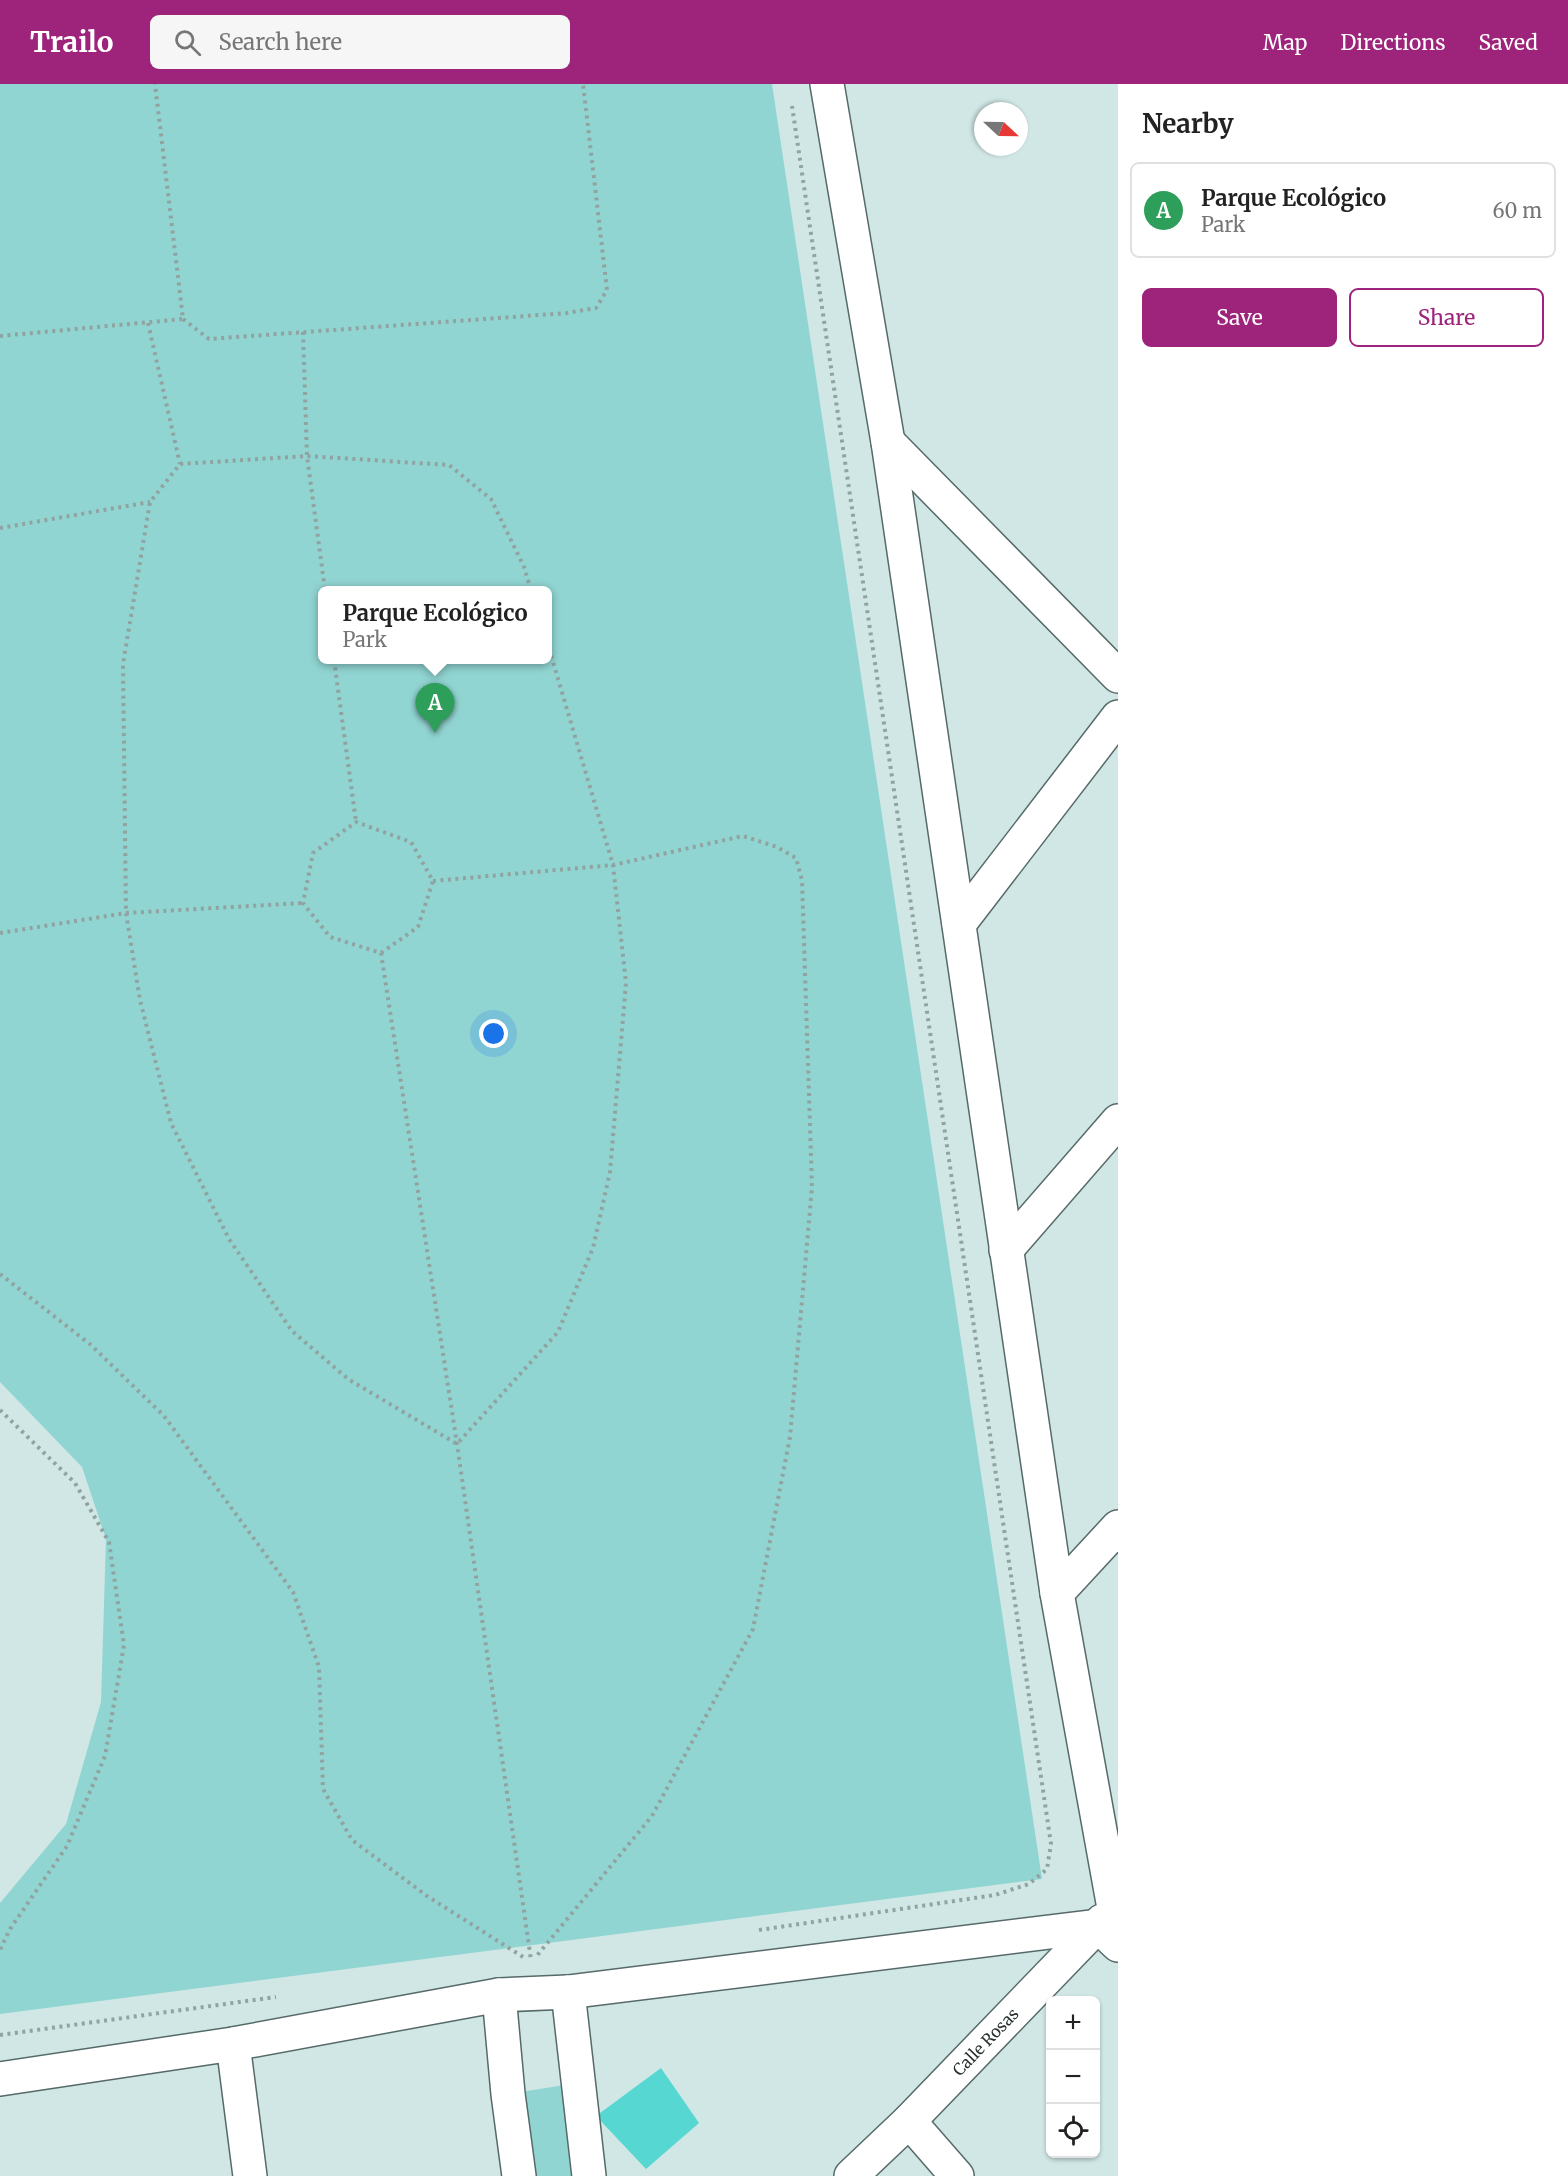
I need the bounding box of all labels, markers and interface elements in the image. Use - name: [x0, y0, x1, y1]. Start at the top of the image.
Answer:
- search box: [150, 15, 570, 69]
- text: Trailo: [30, 24, 114, 60]
- icon: search: [171, 26, 204, 59]
- text: Search here: [219, 28, 342, 56]
- text: Map: [1263, 29, 1307, 56]
- text: Directions: [1340, 29, 1445, 56]
- text: Saved: [1478, 29, 1538, 56]
- north arrow: [974, 102, 1028, 156]
- text: Nearby: [1142, 107, 1234, 140]
- text: Parque Ecológico: [1201, 184, 1386, 212]
- text: A: [1156, 198, 1171, 223]
- text: 60 m: [1492, 198, 1542, 223]
- text: Park: [1201, 212, 1245, 237]
- button: Save: [1142, 288, 1337, 347]
- button: Share: [1349, 288, 1544, 347]
- popup: [318, 586, 552, 664]
- text: Parque Ecológico: [342, 599, 528, 627]
- text: Park: [342, 627, 387, 652]
- pin: A: [416, 684, 454, 733]
- your location: [479, 1019, 508, 1048]
- map controls: [1046, 1996, 1100, 2158]
- button: +: [1046, 1996, 1100, 2050]
- street label: Calle Rosas: [948, 2004, 1023, 2080]
- button: −: [1046, 2050, 1100, 2104]
- button: locate: [1046, 2104, 1100, 2158]

